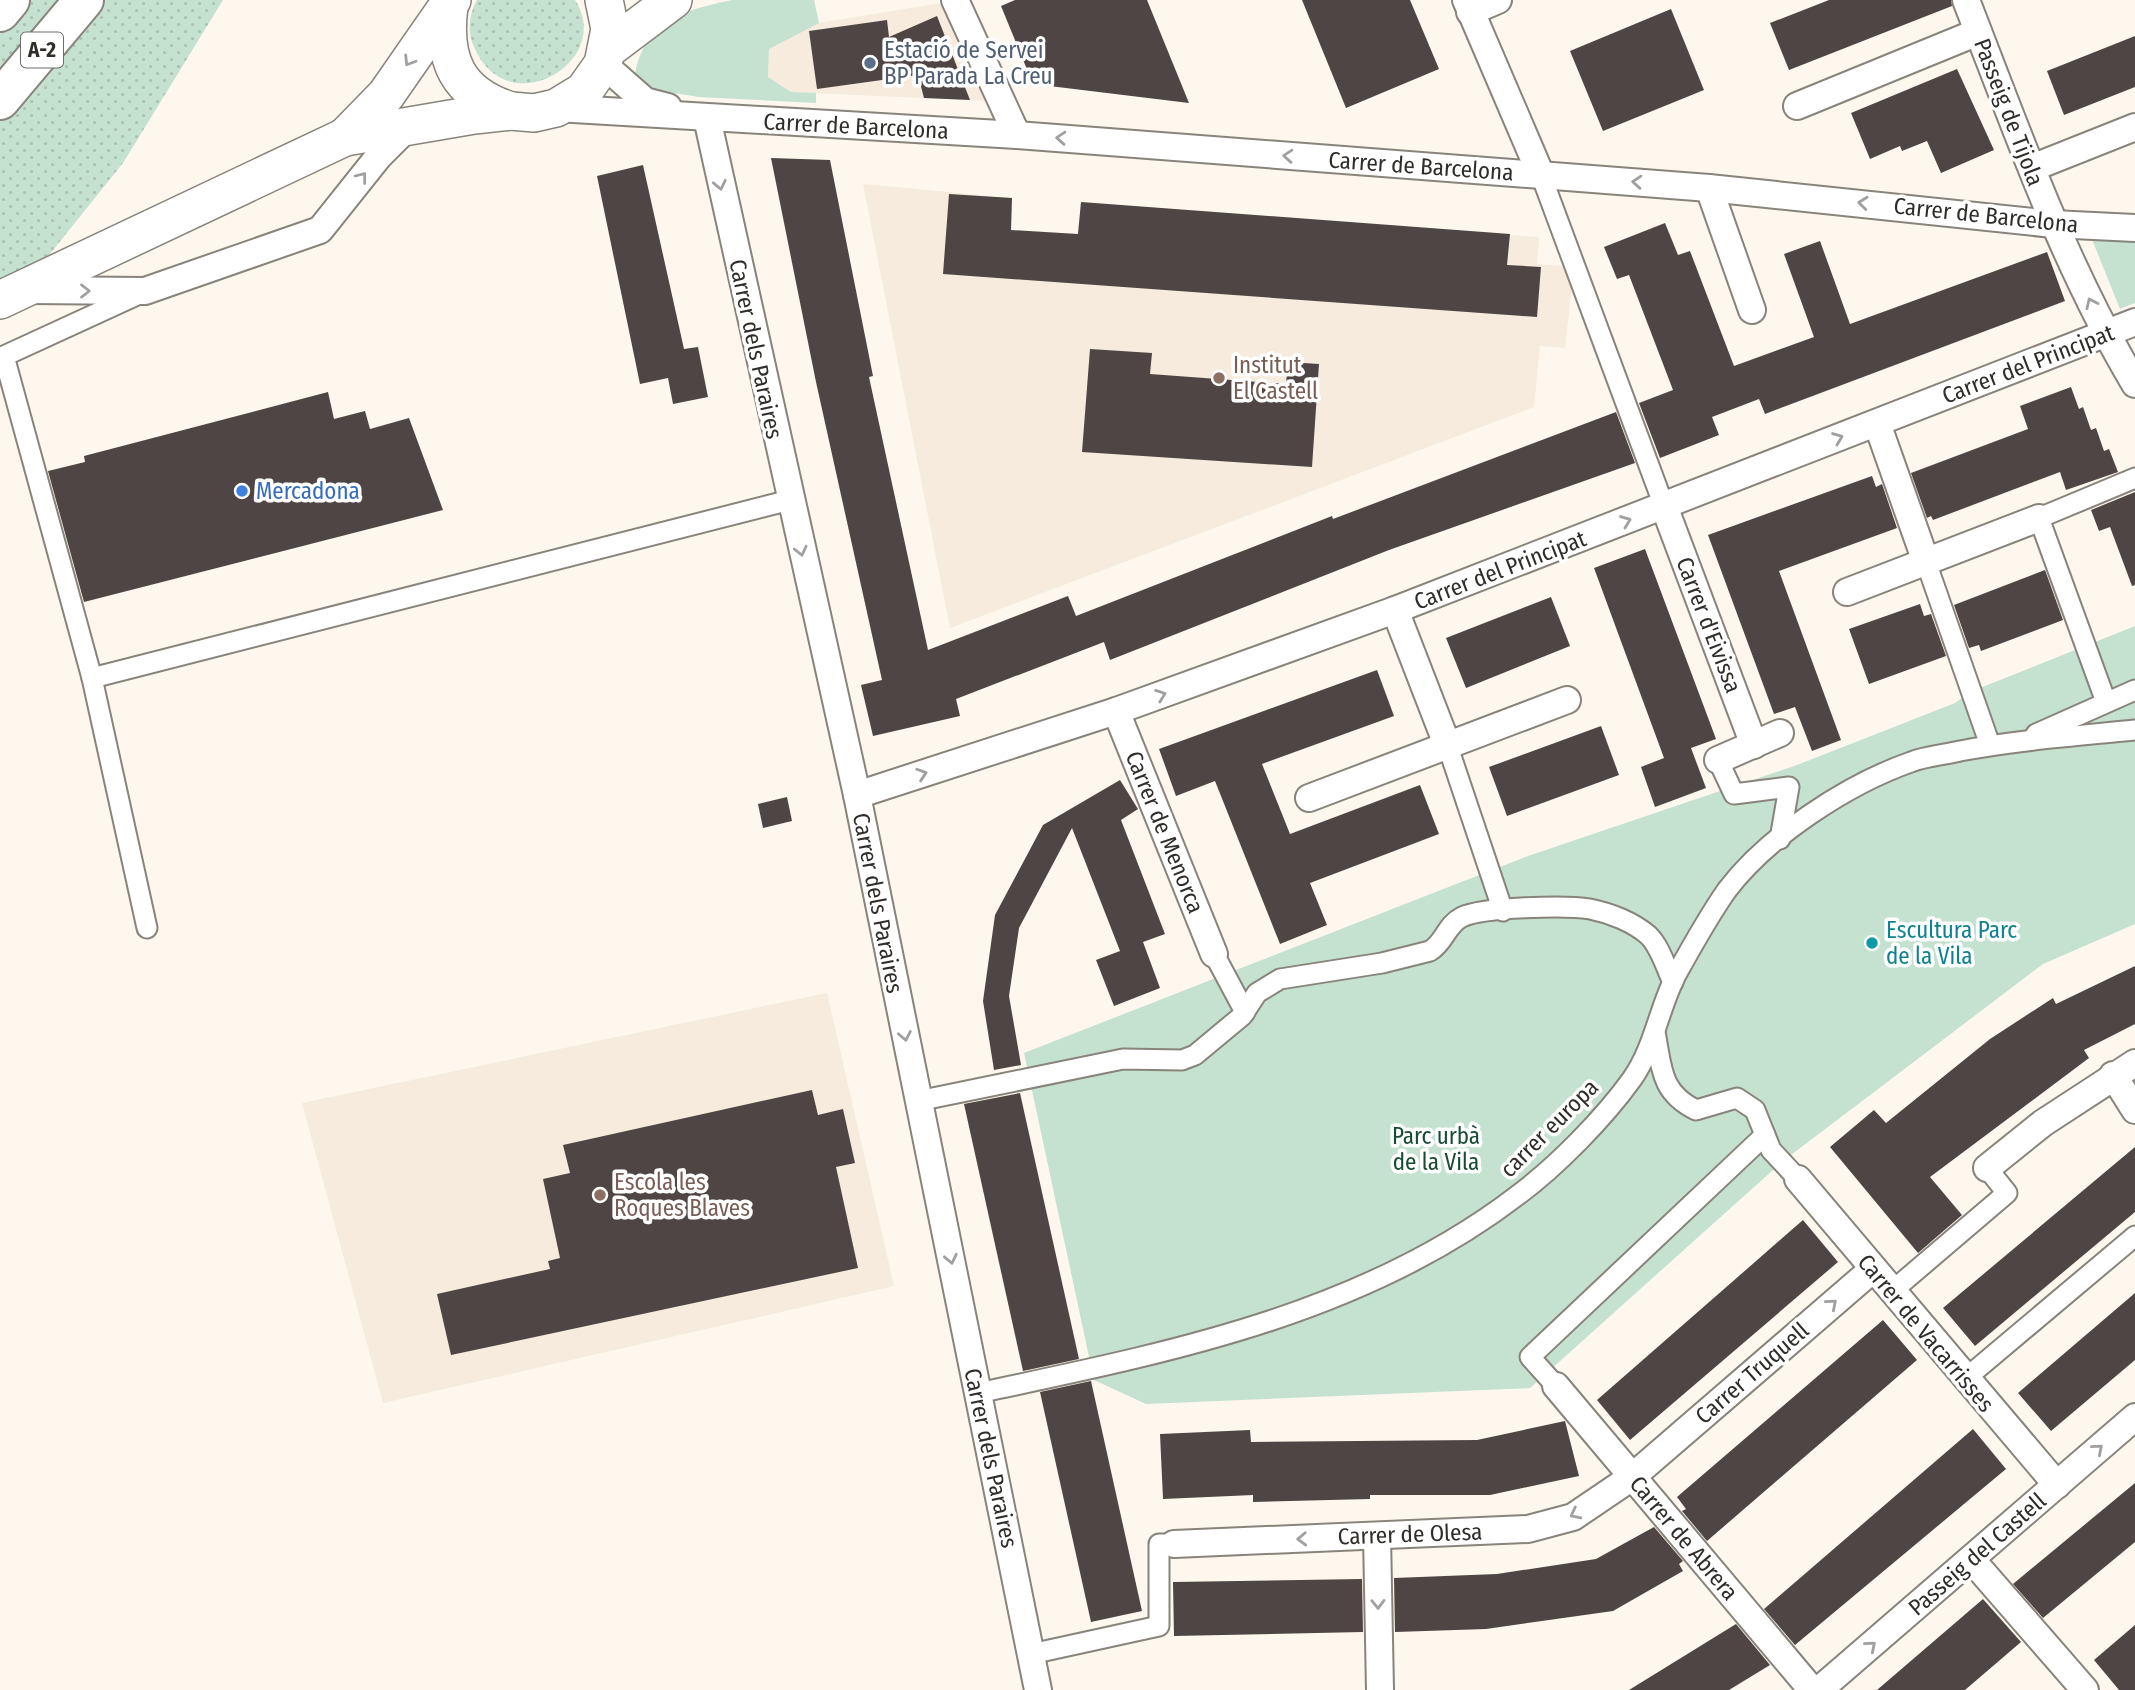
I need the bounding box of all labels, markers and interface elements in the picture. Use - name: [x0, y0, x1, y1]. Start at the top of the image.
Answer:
- road number: A-2: [21, 32, 63, 68]
- street label: Passeig de Tijola: [1968, 34, 2050, 190]
- place label: Estació de Servei BP Parada La Creu: [884, 36, 1053, 90]
- one-way arrow: [405, 53, 418, 66]
- marker: Estació de Servei BP Parada La Creu: [862, 55, 878, 71]
- street label: Carrer de Barcelona: [763, 107, 949, 145]
- one-way arrow: [1055, 131, 1066, 146]
- street label: Carrer de Barcelona: [1328, 146, 1514, 186]
- one-way arrow: [1282, 149, 1293, 164]
- one-way arrow: [354, 173, 366, 186]
- one-way arrow: [1631, 175, 1642, 190]
- one-way arrow: [712, 179, 726, 191]
- street label: Carrer de Barcelona: [1892, 191, 2080, 239]
- one-way arrow: [1857, 196, 1868, 211]
- street label: Carrer dels Paraires: [723, 257, 789, 442]
- one-way arrow: [80, 283, 91, 299]
- one-way arrow: [2085, 298, 2099, 310]
- street label: Carrer del Principat: [1938, 318, 2118, 410]
- place label: Institut El Castell: [1233, 351, 1318, 405]
- marker: Institut El Castell: [1211, 370, 1227, 386]
- one-way arrow: [1832, 433, 1844, 447]
- place label: Mercadona: [256, 477, 360, 505]
- marker: Mercadona: [234, 483, 250, 499]
- one-way arrow: [1620, 515, 1632, 529]
- street label: Carrer del Principat: [1410, 524, 1590, 616]
- one-way arrow: [793, 544, 807, 556]
- street label: Carrer d'Eivissa: [1670, 553, 1748, 697]
- one-way arrow: [1154, 689, 1166, 703]
- street label: Carrer de Menorca: [1120, 747, 1210, 917]
- one-way arrow: [915, 768, 927, 782]
- street label: Carrer dels Paraires: [847, 811, 909, 996]
- place label: Escultura Parc de la Vila: [1886, 916, 2017, 970]
- marker: Escultura Parc de la Vila: [1864, 935, 1880, 951]
- one-way arrow: [897, 1030, 912, 1042]
- street label: carrer europa: [1494, 1073, 1604, 1183]
- park label: Parc urbà de la Vila: [1392, 1122, 1480, 1176]
- place label: Escola les Roques Blaves: [614, 1168, 750, 1222]
- marker: Escola les Roques Blaves: [592, 1187, 608, 1203]
- street label: Carrer de Vacarrisses: [1852, 1248, 2000, 1418]
- one-way arrow: [942, 1253, 957, 1265]
- one-way arrow: [1824, 1300, 1837, 1312]
- street label: Carrer Truquell: [1690, 1316, 1814, 1430]
- street label: Carrer dels Paraires: [958, 1366, 1024, 1551]
- one-way arrow: [2090, 1445, 2103, 1457]
- street label: Carrer de Abrera: [1624, 1470, 1744, 1606]
- street label: Passeig del Castell: [1903, 1487, 2051, 1621]
- one-way arrow: [1570, 1506, 1582, 1520]
- street label: Carrer de Olesa: [1337, 1517, 1483, 1551]
- one-way arrow: [1296, 1531, 1307, 1546]
- one-way arrow: [1371, 1599, 1386, 1610]
- one-way arrow: [1862, 1642, 1875, 1654]

